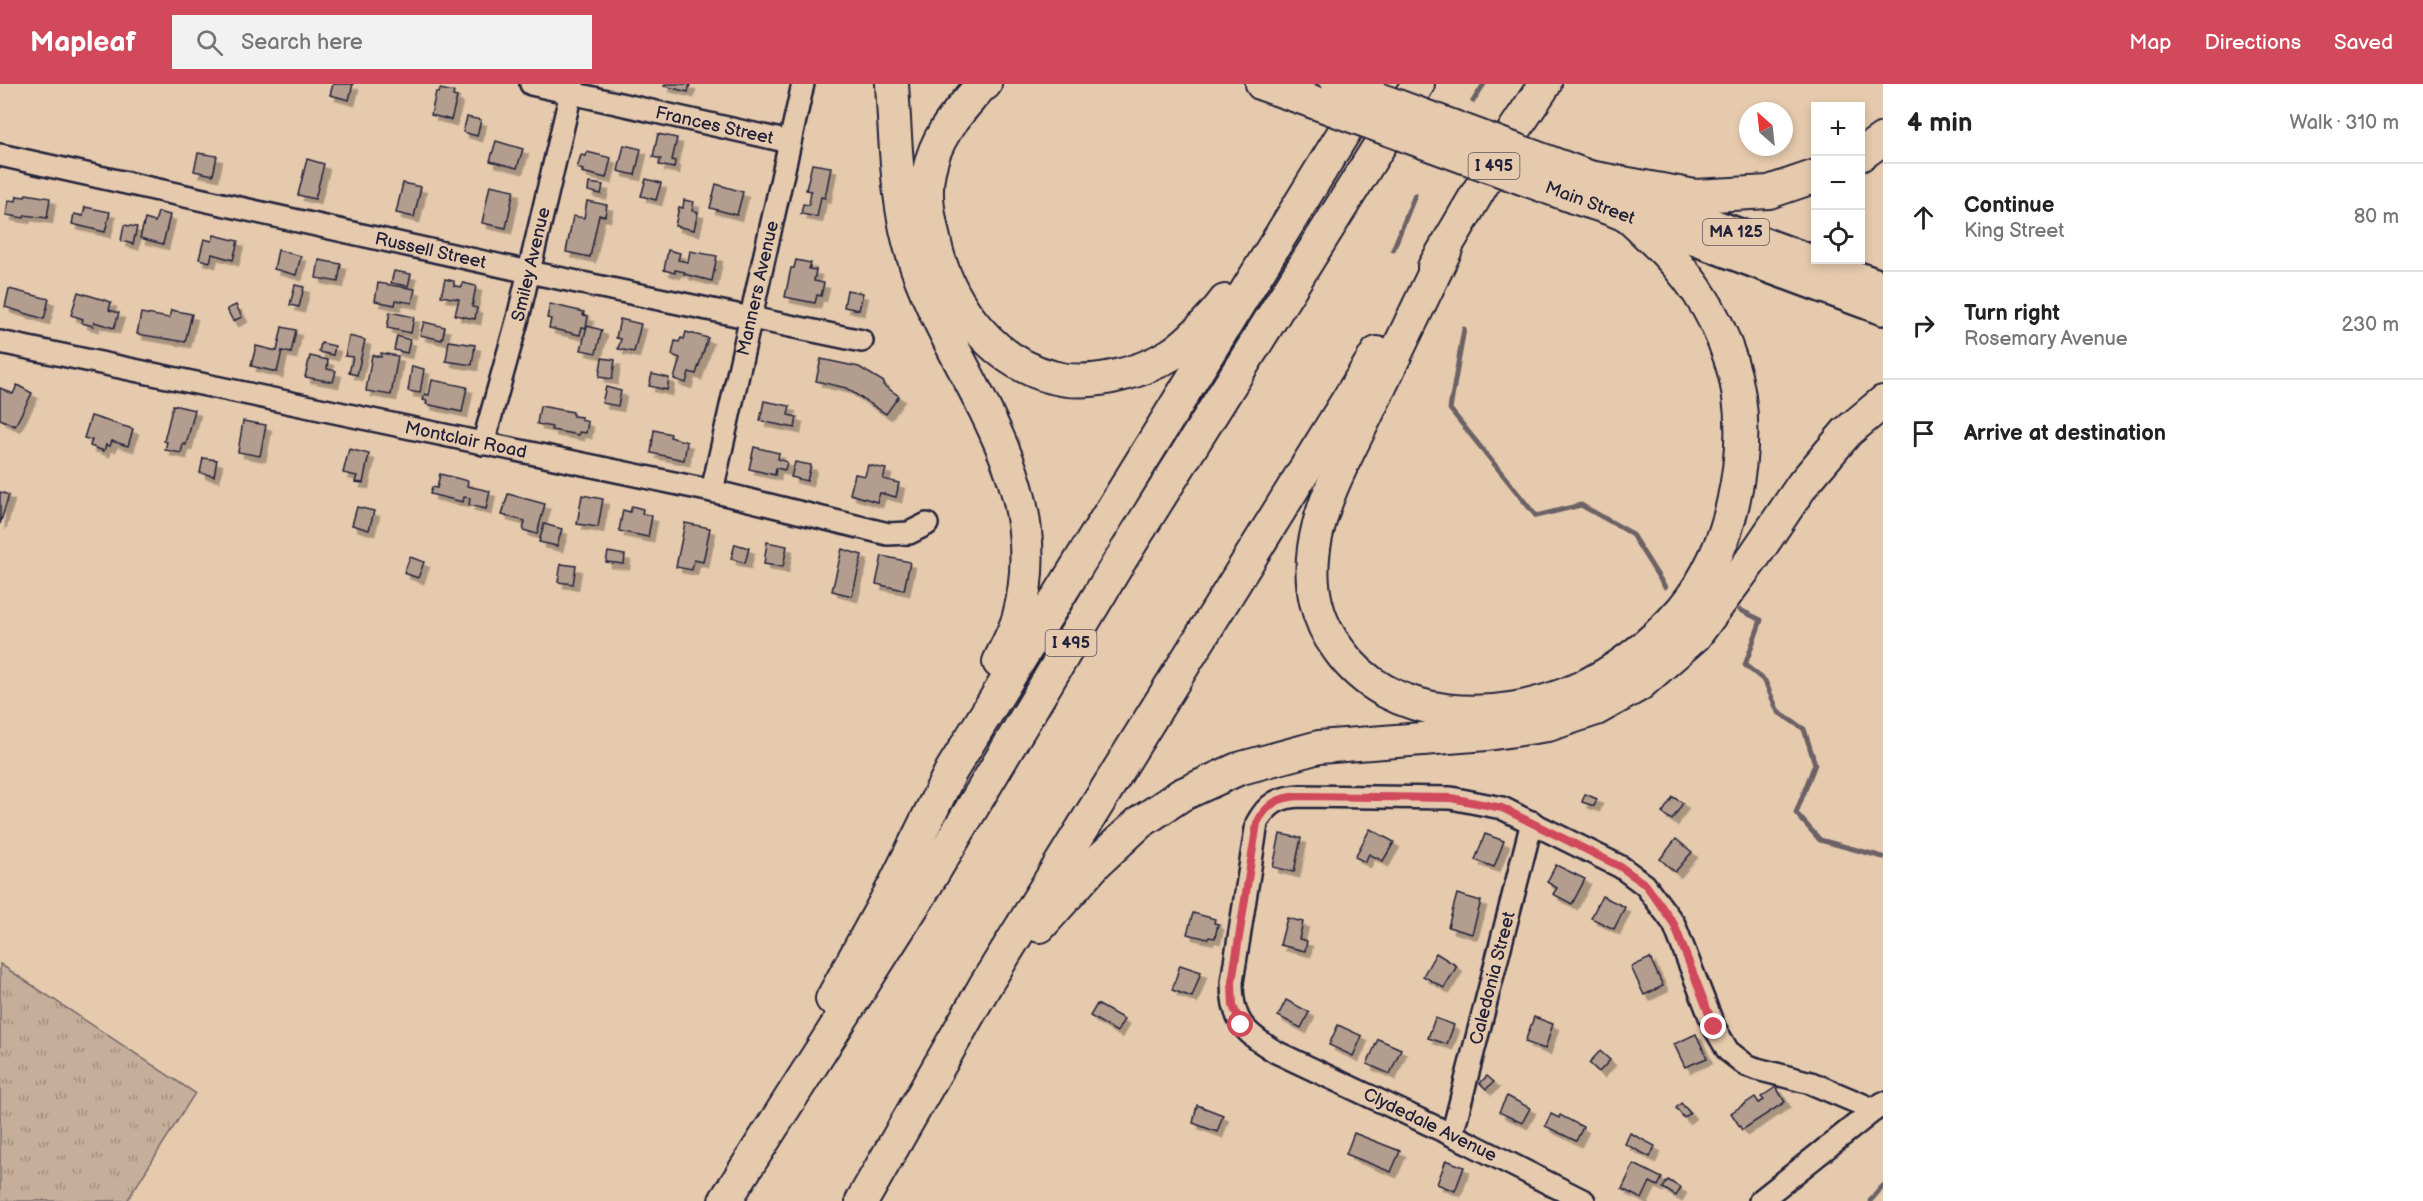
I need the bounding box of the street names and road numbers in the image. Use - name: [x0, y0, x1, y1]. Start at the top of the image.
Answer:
- street label: Frances Street: [653, 102, 776, 149]
- road number: I 495: [1468, 153, 1520, 179]
- street label: Main Street: [1542, 177, 1638, 229]
- street label: Smiley Avenue: [507, 205, 554, 323]
- street label: Manners Avenue: [732, 218, 783, 357]
- road number: MA 125: [1703, 219, 1769, 245]
- street label: Russell Street: [373, 228, 489, 273]
- street label: Montclair Road: [403, 417, 529, 462]
- road number: I 495: [1046, 630, 1096, 656]
- street label: Caledonia Street: [1465, 909, 1519, 1047]
- street label: Clydedale Avenue: [1360, 1084, 1500, 1167]

